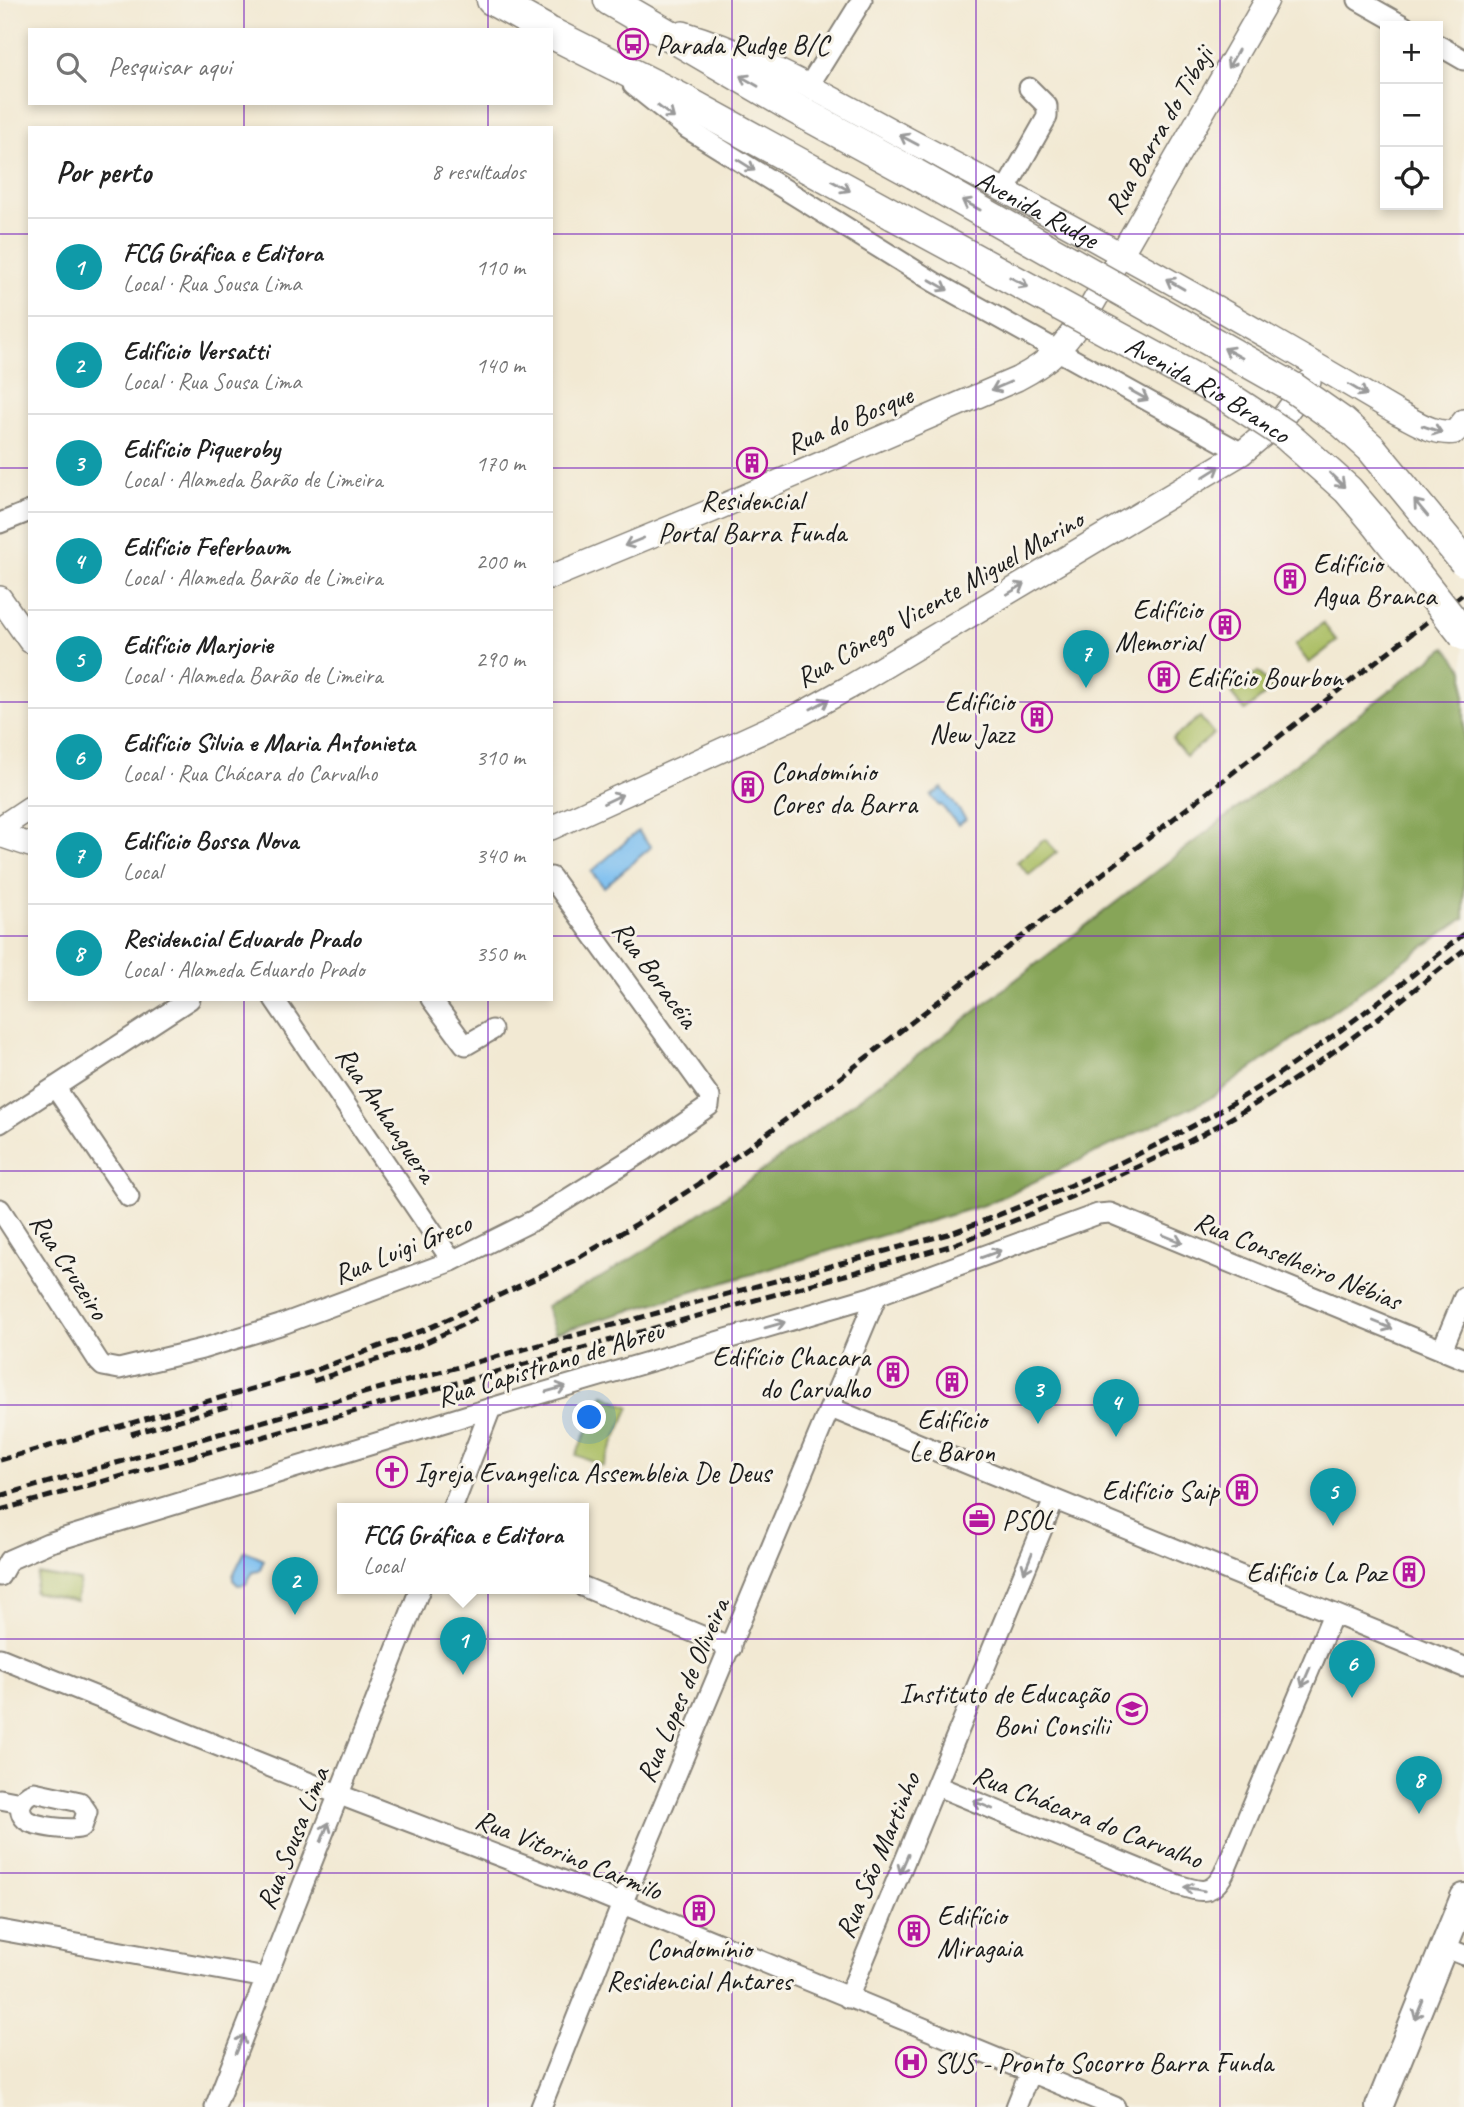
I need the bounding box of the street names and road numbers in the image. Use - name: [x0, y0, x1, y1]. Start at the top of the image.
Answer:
- street label: Rua Barra do Tibaji: [1096, 37, 1223, 221]
- street label: Avenida Rudge: [970, 162, 1106, 257]
- street label: Avenida Rio Branco: [1119, 327, 1299, 452]
- street label: Rua do Bosque: [781, 376, 920, 462]
- street label: Rua Cônego Vicente Miguel Marino: [789, 500, 1092, 695]
- street label: Rua Boracéia: [605, 914, 707, 1036]
- street label: Rua Anhanguera: [328, 1040, 446, 1191]
- street label: Rua Conselheiro Nébias: [1189, 1203, 1409, 1319]
- street label: Rua Luigi Greco: [328, 1204, 478, 1292]
- street label: Rua Cruzeiro: [22, 1207, 118, 1328]
- street label: Rua Capistrano de Abreu: [432, 1312, 669, 1415]
- street label: Rua Lopes de Oliveira: [628, 1590, 738, 1788]
- street label: Rua Chácara do Carvalho: [968, 1757, 1209, 1877]
- street label: Rua Sousa Lima: [248, 1760, 338, 1915]
- street label: Rua São Martinho: [827, 1765, 929, 1943]
- street label: Rua Vitorino Carmilo: [471, 1801, 669, 1909]

